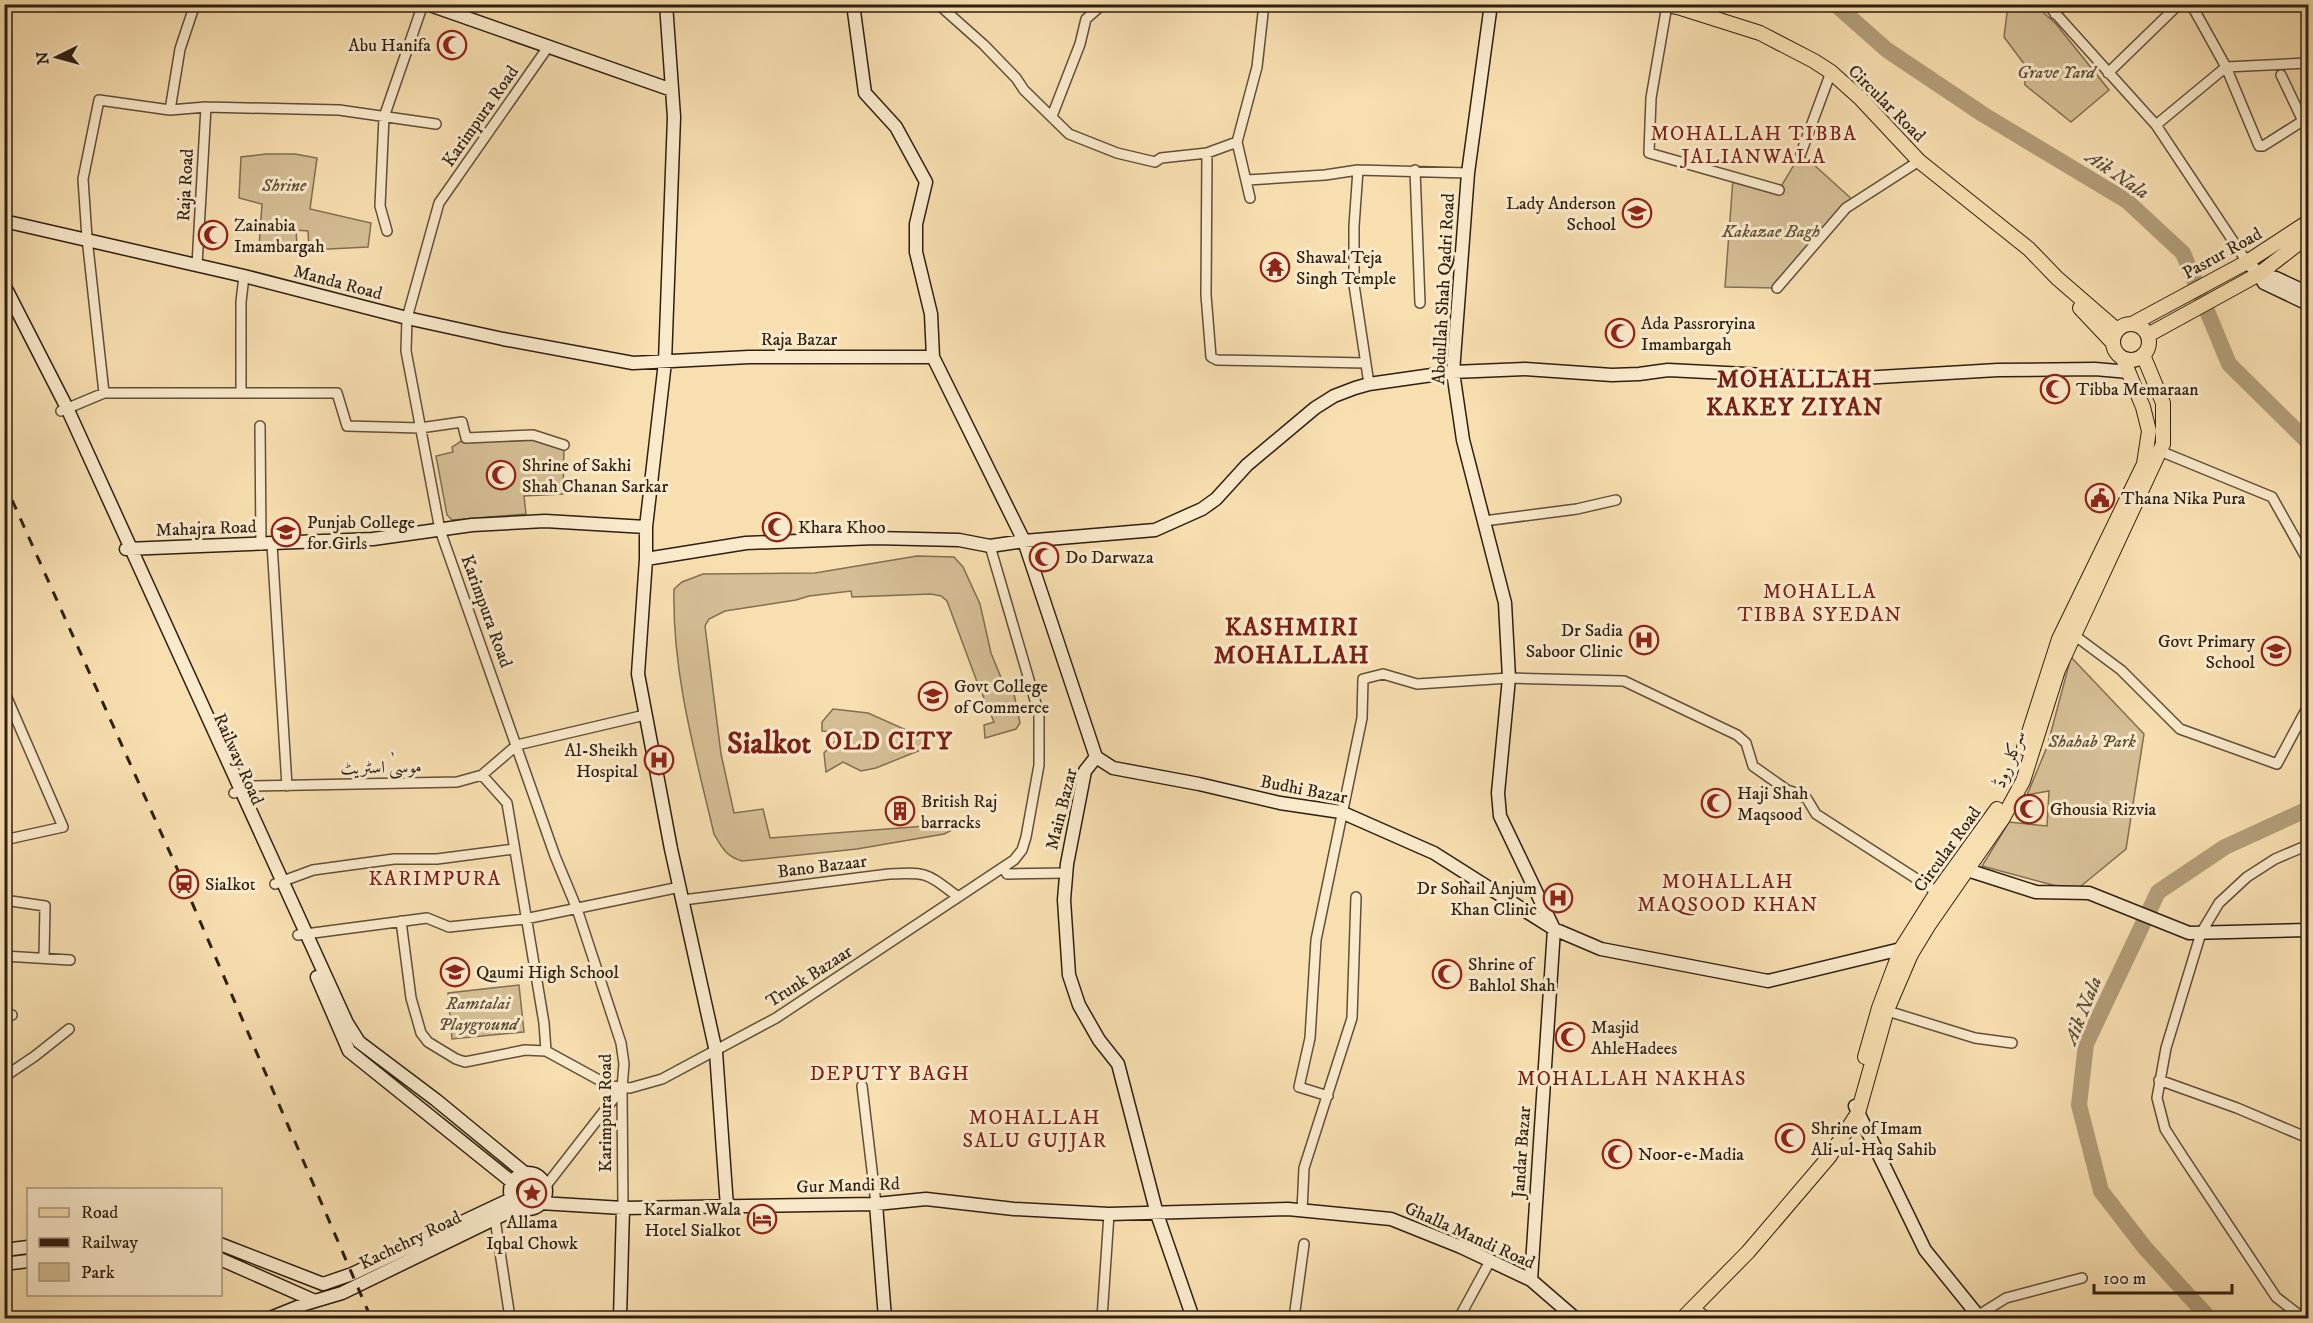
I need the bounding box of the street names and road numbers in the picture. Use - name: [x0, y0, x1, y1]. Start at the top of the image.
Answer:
- street label: Circular Road: [1843, 60, 1930, 147]
- street label: Karimpura Road: [438, 62, 524, 171]
- street label: Raja Road: [173, 148, 199, 222]
- street label: Abdullah Shah Qadri Road: [1428, 193, 1460, 385]
- street label: Pasrur Road: [2179, 223, 2266, 285]
- street label: Manda Road: [291, 261, 385, 305]
- street label: Raja Bazar: [761, 329, 838, 351]
- street label: Mahajra Road: [155, 516, 257, 542]
- street label: Karimpura Road: [455, 552, 517, 671]
- street label: Railway Road: [208, 710, 268, 809]
- street label: سرکلر روڈ: [1989, 727, 2031, 791]
- street label: موسیٰ اسٹریٹ: [340, 750, 422, 781]
- street label: Main Bazar: [1041, 766, 1083, 852]
- street label: Budhi Bazar: [1258, 771, 1349, 809]
- street label: Circular Road: [1909, 802, 1986, 897]
- street label: Bano Bazaar: [776, 851, 868, 883]
- street label: Trunk Bazaar: [762, 941, 857, 1013]
- street label: Karimpura Road: [595, 1054, 617, 1172]
- street label: Jandar Bazar: [1508, 1105, 1536, 1201]
- street label: Gur Mandi Rd: [796, 1173, 900, 1199]
- street label: Ghalla Mandi Road: [1401, 1197, 1538, 1274]
- street label: Kachehry Road: [356, 1207, 465, 1275]

